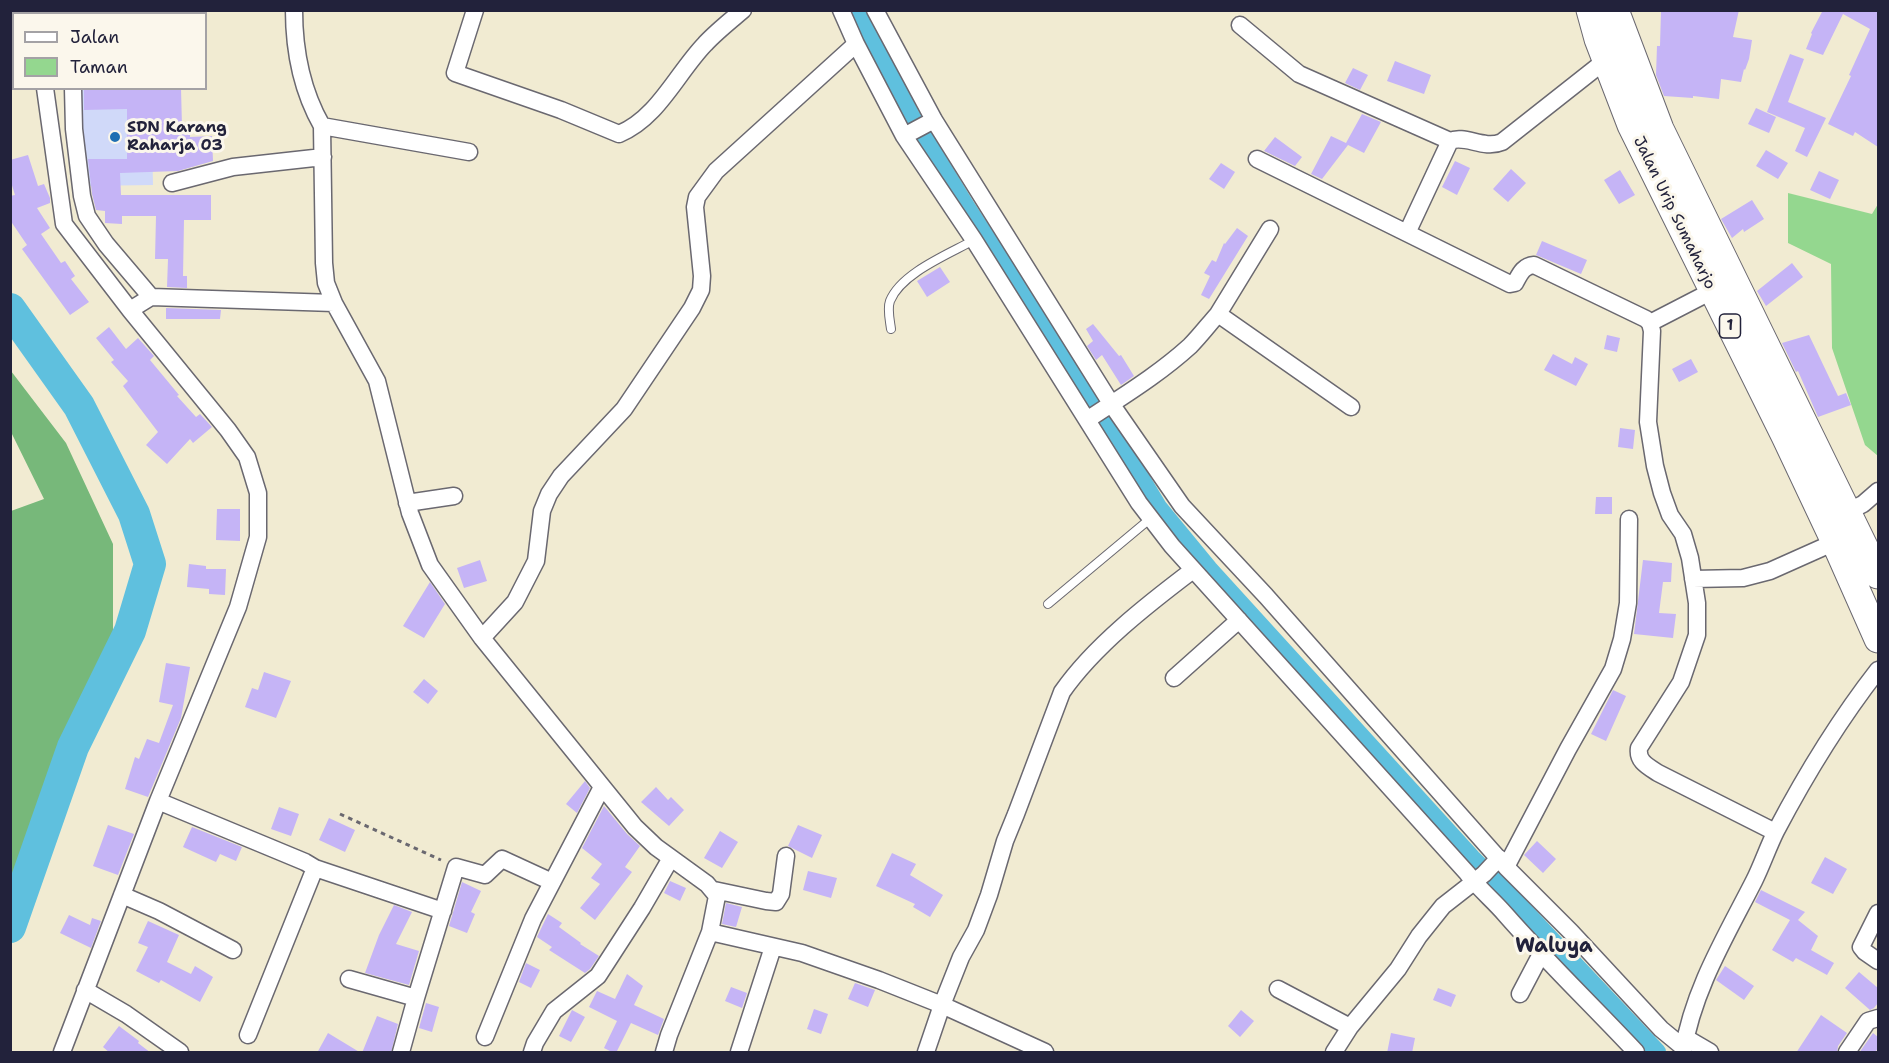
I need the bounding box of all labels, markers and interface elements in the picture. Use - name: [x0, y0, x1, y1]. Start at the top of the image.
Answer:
- legend: [12, 12, 207, 90]
- text: Jalan: [70, 25, 119, 49]
- text: Taman: [70, 55, 128, 79]
- place label: SDN Karang Raharja 03: [127, 118, 227, 156]
- marker: SDN Karang Raharja 03: [108, 130, 122, 144]
- street label: Jalan Urip Sumaharjo: [1629, 133, 1719, 293]
- road number: 1: [1720, 314, 1740, 338]
- district label: Waluya: [1515, 935, 1593, 959]

